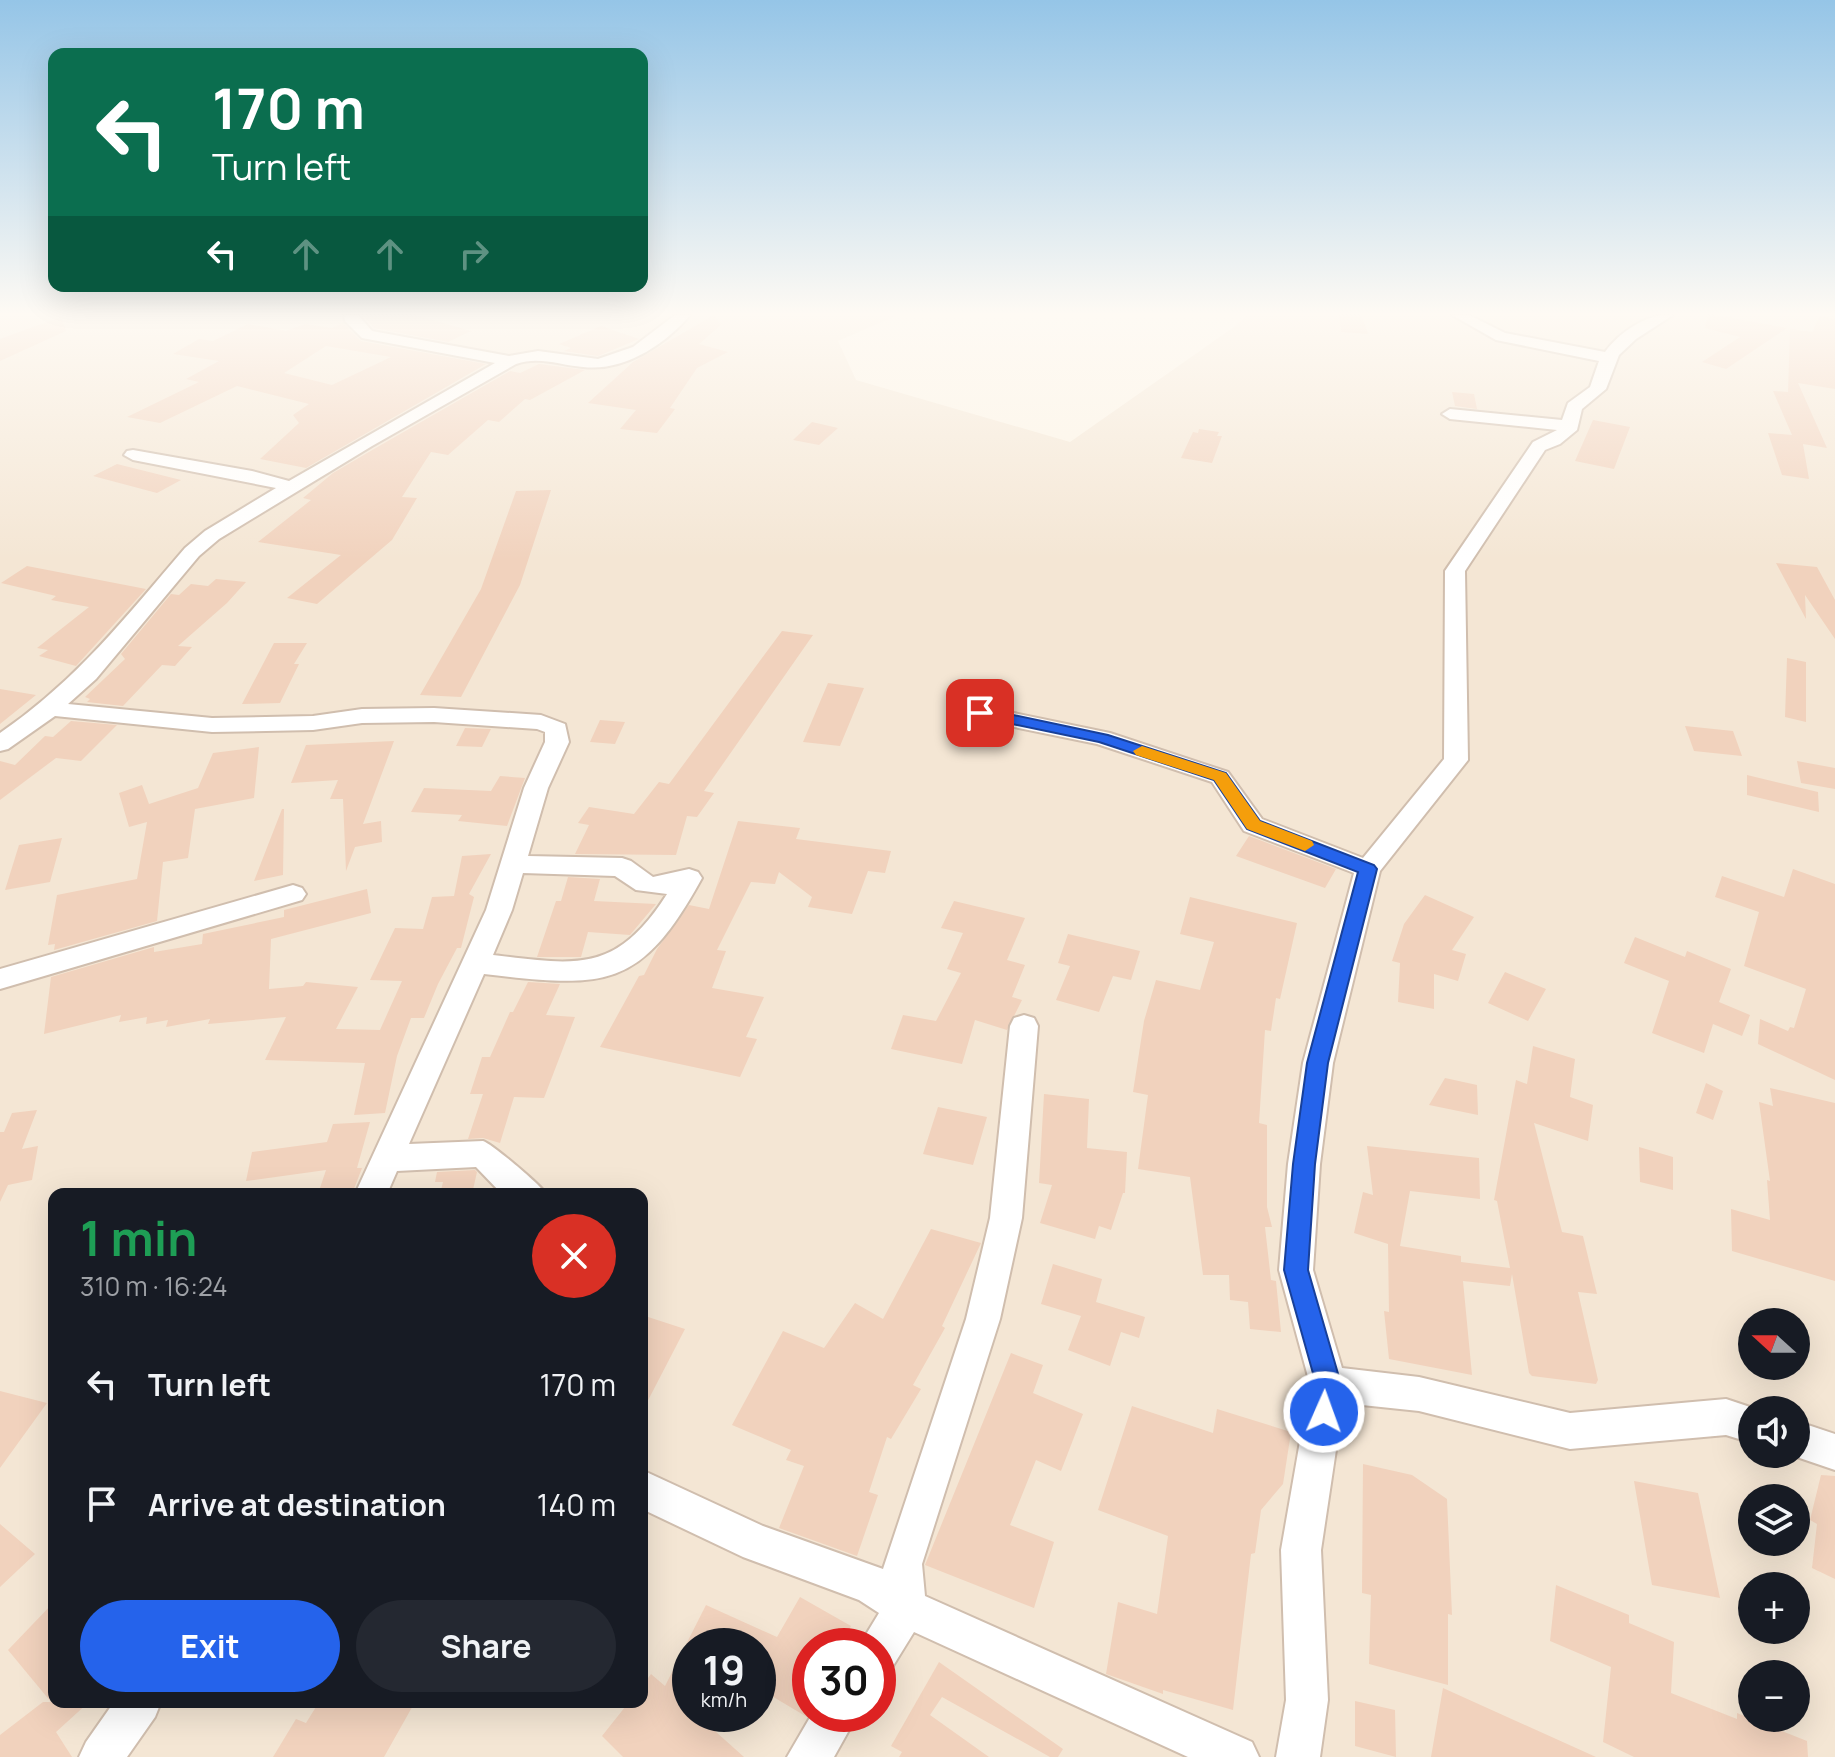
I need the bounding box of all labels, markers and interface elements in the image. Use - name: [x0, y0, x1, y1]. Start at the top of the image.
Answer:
- text: 170 m: [212, 69, 365, 146]
- icon: left: [80, 80, 184, 184]
- text: Turn left: [212, 142, 351, 191]
- icon: left: [200, 232, 244, 276]
- icon: ahead: [284, 232, 328, 276]
- icon: ahead: [368, 232, 412, 276]
- icon: right: [452, 232, 496, 276]
- pin: [946, 679, 1014, 747]
- icon: arrive: [958, 691, 1002, 735]
- text: 1 min: [80, 1205, 197, 1270]
- button: close: [532, 1214, 616, 1298]
- text: 310 m · 16:24: [80, 1268, 228, 1304]
- north arrow: [1738, 1308, 1810, 1380]
- map controls: [1738, 1308, 1810, 1732]
- icon: left: [80, 1362, 124, 1406]
- text: Turn left: [148, 1364, 271, 1405]
- text: 170 m: [539, 1364, 616, 1405]
- position arrow: [1282, 1370, 1366, 1454]
- button: sound: [1738, 1396, 1810, 1468]
- icon: arrive: [80, 1482, 124, 1526]
- text: Arrive at destination: [148, 1484, 446, 1525]
- text: 140 m: [537, 1484, 616, 1525]
- button: layers: [1738, 1484, 1810, 1556]
- button: +: [1738, 1572, 1810, 1644]
- button: Exit: [80, 1600, 340, 1692]
- button: Share: [356, 1600, 616, 1692]
- speed limit sign: 30: [792, 1628, 896, 1732]
- text: 19: [703, 1642, 745, 1697]
- button: −: [1738, 1660, 1810, 1732]
- text: km/h: [701, 1686, 747, 1713]

